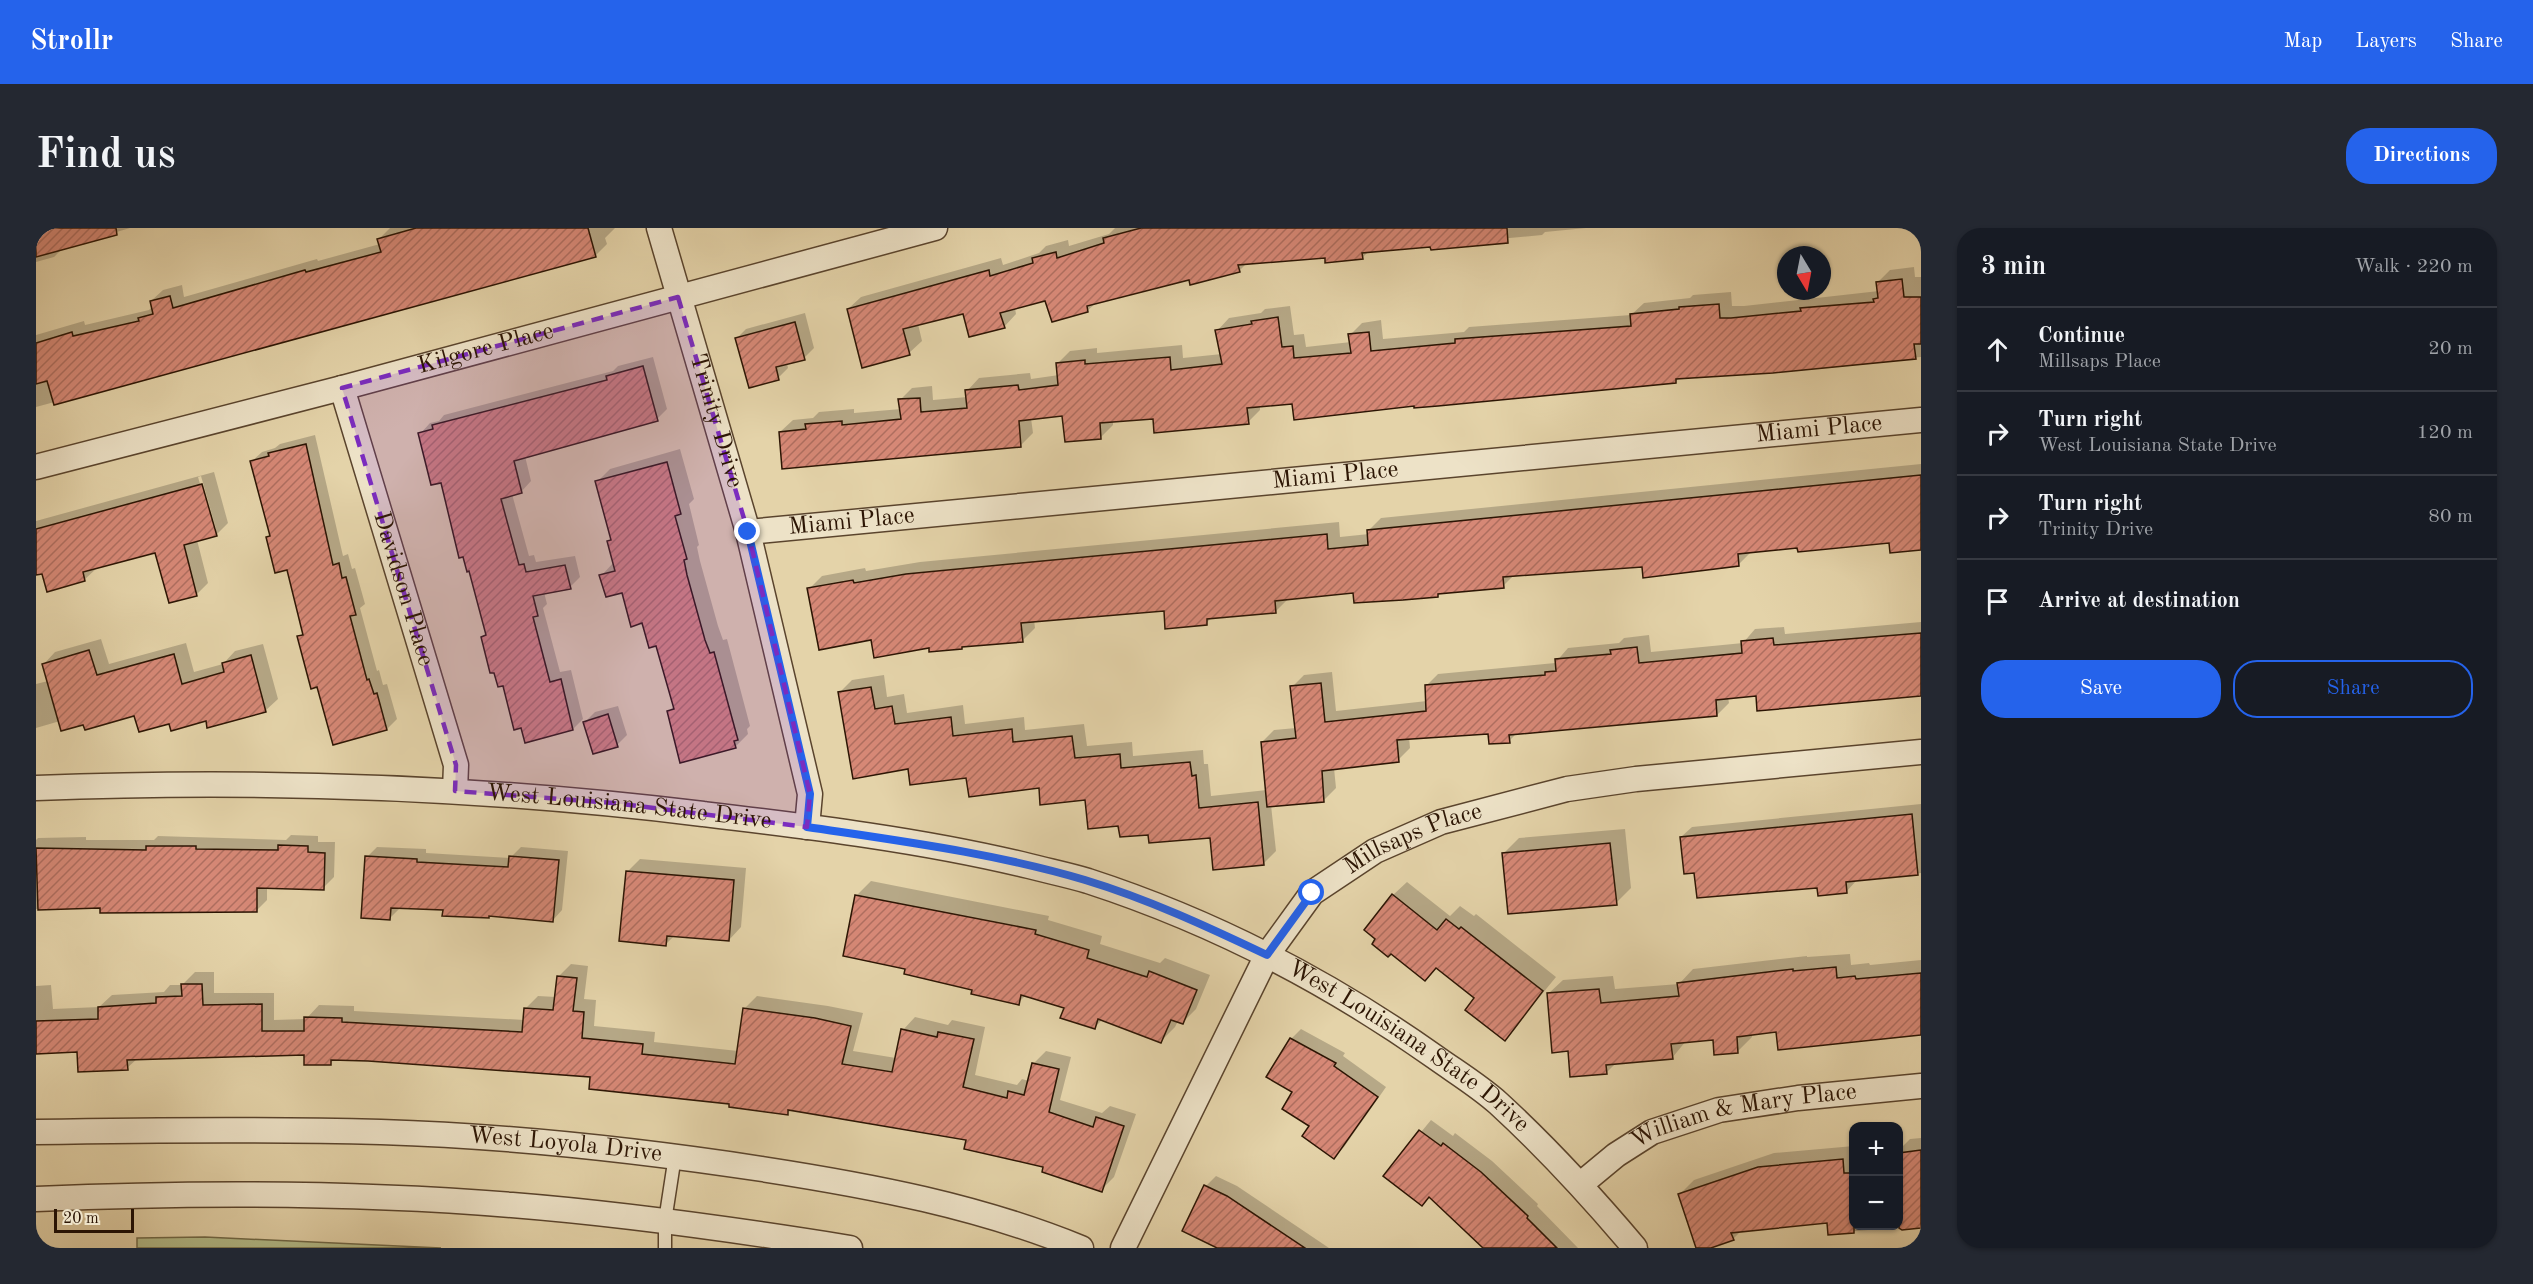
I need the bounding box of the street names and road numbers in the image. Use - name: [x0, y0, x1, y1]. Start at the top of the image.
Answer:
- street label: Kilgore Place: [415, 319, 556, 379]
- street label: Trinity Drive: [685, 351, 746, 491]
- street label: Miami Place: [1755, 412, 1883, 448]
- street label: Miami Place: [1271, 458, 1400, 494]
- street label: Miami Place: [787, 504, 916, 540]
- street label: Davidson Place: [368, 509, 437, 669]
- street label: West Louisiana State Drive: [486, 782, 773, 834]
- street label: Millsaps Place: [1340, 800, 1485, 880]
- street label: West Louisiana State Drive: [1284, 956, 1533, 1137]
- street label: William & Mary Place: [1627, 1080, 1858, 1154]
- street label: West Loyola Drive: [468, 1124, 664, 1167]

